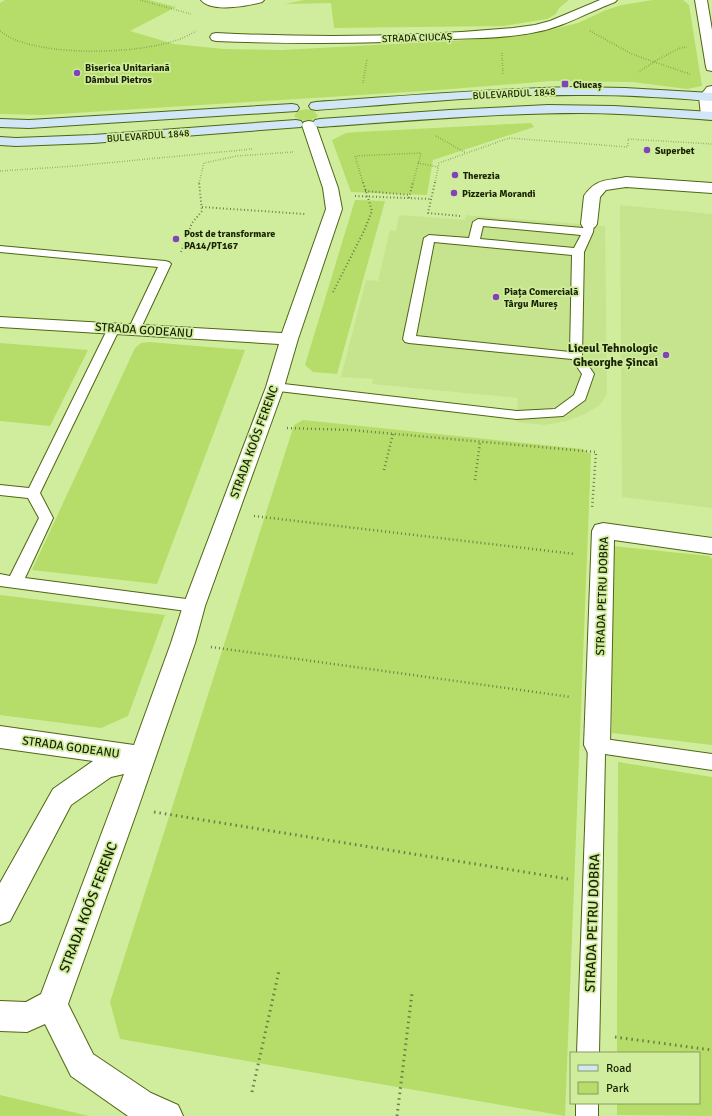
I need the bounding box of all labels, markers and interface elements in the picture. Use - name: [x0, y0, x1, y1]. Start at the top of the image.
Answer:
- street label: STRADA CIUCAȘ: [382, 31, 453, 45]
- place label: Biserica Unitariană Dâmbul Pietros: [85, 62, 170, 86]
- marker: Biserica Unitariană Dâmbul Pietros: [72, 68, 82, 78]
- marker: Ciucaș: [560, 79, 570, 89]
- place label: Ciucaș: [573, 79, 602, 91]
- street label: BULEVARDUL 1848: [472, 86, 556, 102]
- street label: BULEVARDUL 1848: [106, 127, 190, 145]
- marker: Superbet: [642, 145, 652, 155]
- place label: Superbet: [655, 145, 695, 157]
- marker: Therezia: [450, 170, 460, 180]
- place label: Therezia: [463, 170, 500, 182]
- marker: Pizzeria Morandi: [449, 188, 459, 198]
- place label: Pizzeria Morandi: [462, 188, 536, 200]
- place label: Post de transformare PA14/PT167: [184, 228, 275, 252]
- marker: Post de transformare PA14/PT167: [171, 234, 181, 244]
- place label: Piața Comercială Târgu Mureș: [504, 286, 578, 310]
- marker: Piața Comercială Târgu Mureș: [491, 292, 501, 302]
- street label: STRADA GODEANU: [95, 320, 193, 341]
- place label: Liceul Tehnologic Gheorghe Șincai: [568, 341, 658, 370]
- marker: Liceul Tehnologic Gheorghe Șincai: [661, 350, 671, 360]
- street label: STRADA KOÓS FERENC: [227, 384, 282, 501]
- street label: STRADA PETRU DOBRA: [593, 536, 612, 656]
- street label: STRADA GODEANU: [21, 733, 121, 762]
- street label: STRADA KOÓS FERENC: [56, 839, 121, 975]
- street label: STRADA PETRU DOBRA: [582, 853, 603, 993]
- legend: [570, 1052, 700, 1104]
- text: Road: [606, 1061, 632, 1076]
- text: Park: [606, 1081, 629, 1096]

